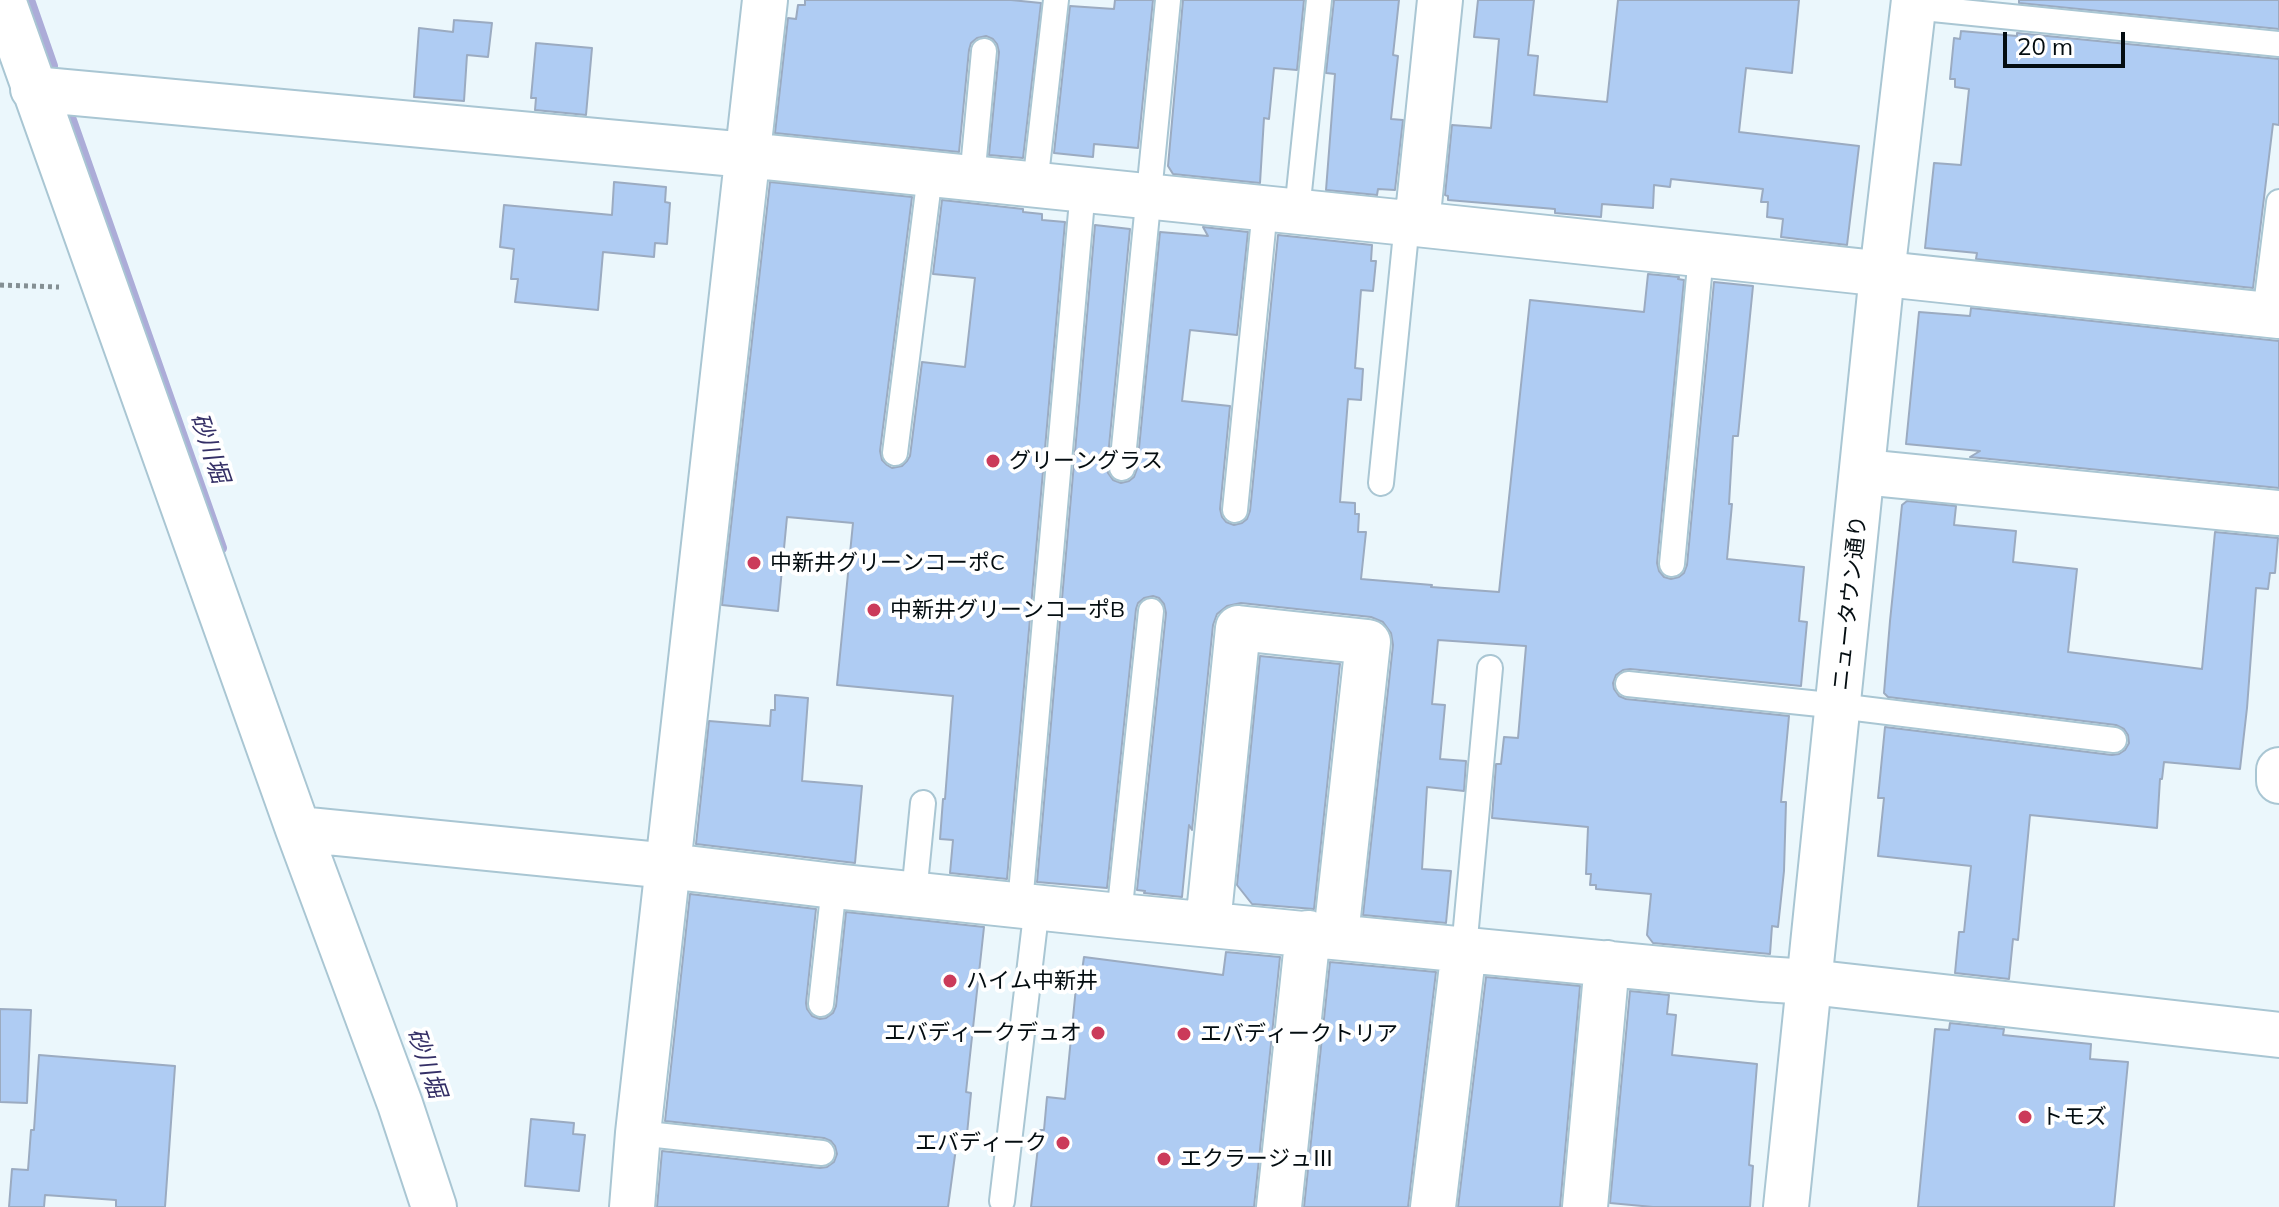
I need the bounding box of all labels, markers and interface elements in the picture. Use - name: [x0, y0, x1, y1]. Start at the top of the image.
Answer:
- scale bar: [2007, 16, 2129, 66]
- text: 20 m: [2017, 31, 2073, 61]
- water label: 砂川堀: [184, 409, 234, 487]
- place label: グリーングラス: [1009, 448, 1163, 474]
- marker: グリーングラス: [984, 452, 1002, 470]
- street label: ニュータウン通り: [1828, 514, 1872, 692]
- place label: 中新井グリーンコーポC: [770, 550, 1005, 576]
- marker: 中新井グリーンコーポC: [745, 554, 763, 572]
- place label: 中新井グリーンコーポB: [890, 597, 1125, 623]
- marker: 中新井グリーンコーポB: [865, 601, 883, 619]
- place label: ハイム中新井: [966, 968, 1098, 994]
- marker: ハイム中新井: [941, 972, 959, 990]
- place label: エバディークデュオ: [884, 1020, 1082, 1046]
- place label: エバディークトリア: [1200, 1021, 1398, 1047]
- water label: 砂川堀: [401, 1024, 451, 1102]
- marker: エバディークデュオ: [1089, 1024, 1107, 1042]
- marker: エバディークトリア: [1175, 1025, 1193, 1043]
- place label: トモズ: [2041, 1104, 2107, 1130]
- marker: トモズ: [2016, 1108, 2034, 1126]
- place label: エバディーク: [915, 1130, 1047, 1156]
- marker: エバディーク: [1054, 1134, 1072, 1152]
- place label: エクラージュⅢ: [1180, 1146, 1334, 1172]
- marker: エクラージュⅢ: [1155, 1150, 1173, 1168]

